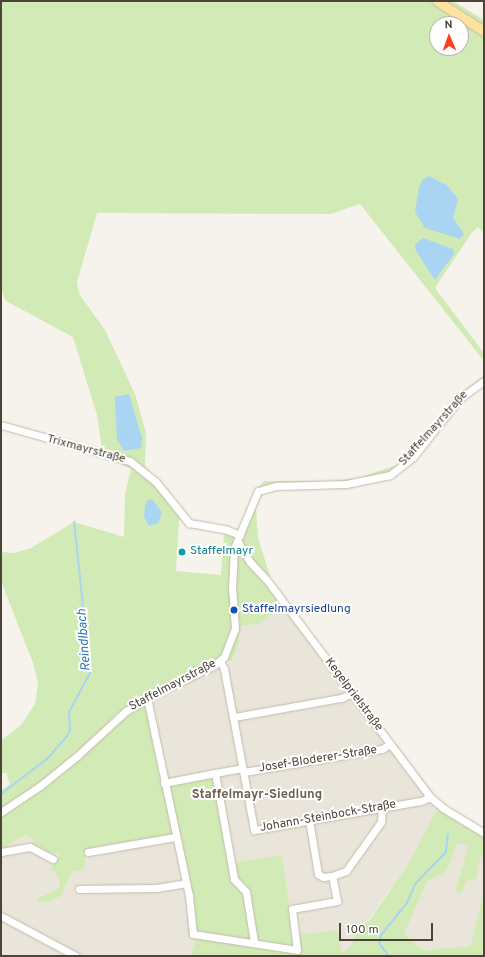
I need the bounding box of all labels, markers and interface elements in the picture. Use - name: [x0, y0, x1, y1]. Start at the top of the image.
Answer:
- north arrow: [429, 16, 469, 56]
- text: N: [444, 18, 453, 32]
- street label: Staffelmayrstraße: [396, 388, 472, 470]
- street label: Trixmayrstraße: [45, 433, 127, 467]
- place label: Staffelmayr: [190, 545, 253, 559]
- marker: Staffelmayr: [177, 547, 187, 557]
- place label: Staffelmayrsiedlung: [242, 603, 351, 617]
- marker: Staffelmayrsiedlung: [229, 605, 239, 615]
- water label: Reindlbach: [75, 608, 95, 672]
- street label: Kegelprielstraße: [321, 656, 385, 734]
- street label: Staffelmayrstraße: [127, 657, 219, 715]
- street label: Josef-Bloderer-Straße: [258, 744, 378, 776]
- district label: Staffelmayr-Siedlung: [192, 787, 322, 803]
- street label: Johann-Steinbock-Straße: [259, 798, 397, 836]
- scale bar: [341, 915, 435, 941]
- text: 100 m: [346, 922, 379, 938]

